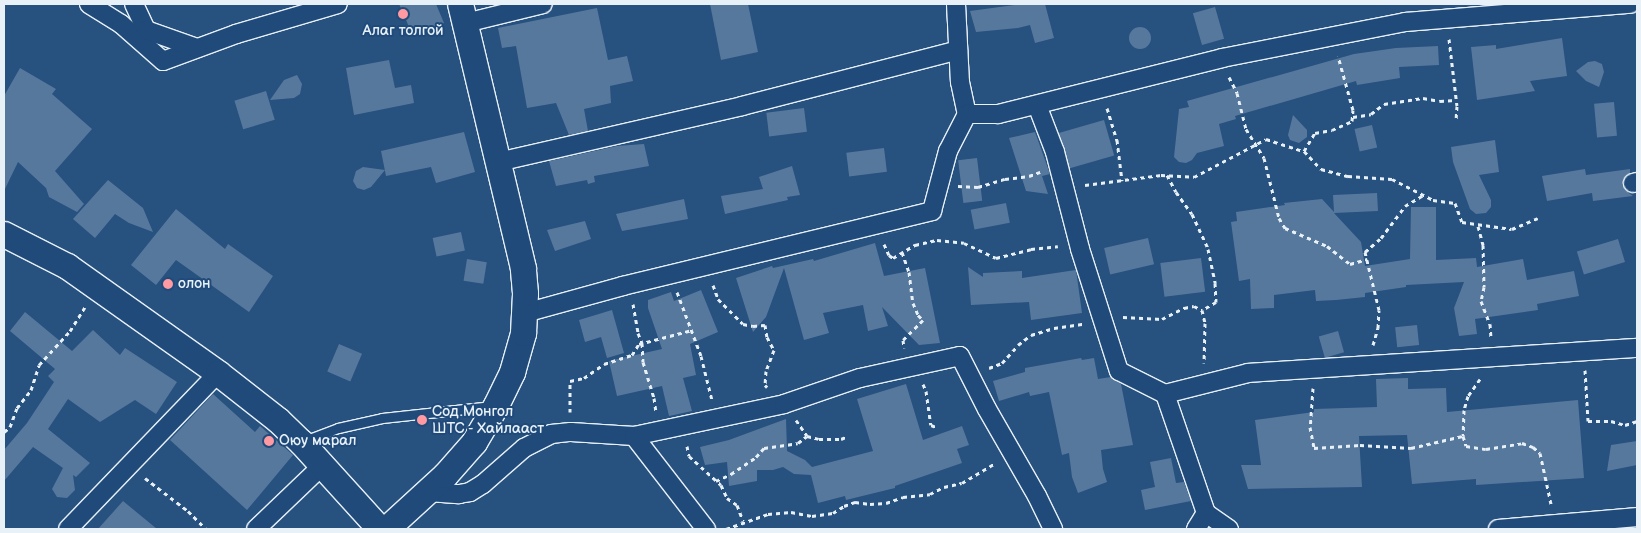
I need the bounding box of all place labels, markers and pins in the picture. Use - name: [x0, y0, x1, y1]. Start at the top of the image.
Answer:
- marker: Алаг толгой: [397, 8, 409, 20]
- place label: Алаг толгой: [362, 22, 444, 40]
- place label: олон: [178, 275, 211, 293]
- marker: олон: [162, 278, 174, 290]
- place label: Сод Монгол ШТС - Хайлааст: [432, 402, 545, 437]
- marker: Сод Монгол ШТС - Хайлааст: [416, 414, 428, 426]
- place label: Оюу марал: [279, 432, 357, 450]
- marker: Оюу марал: [263, 435, 275, 447]

